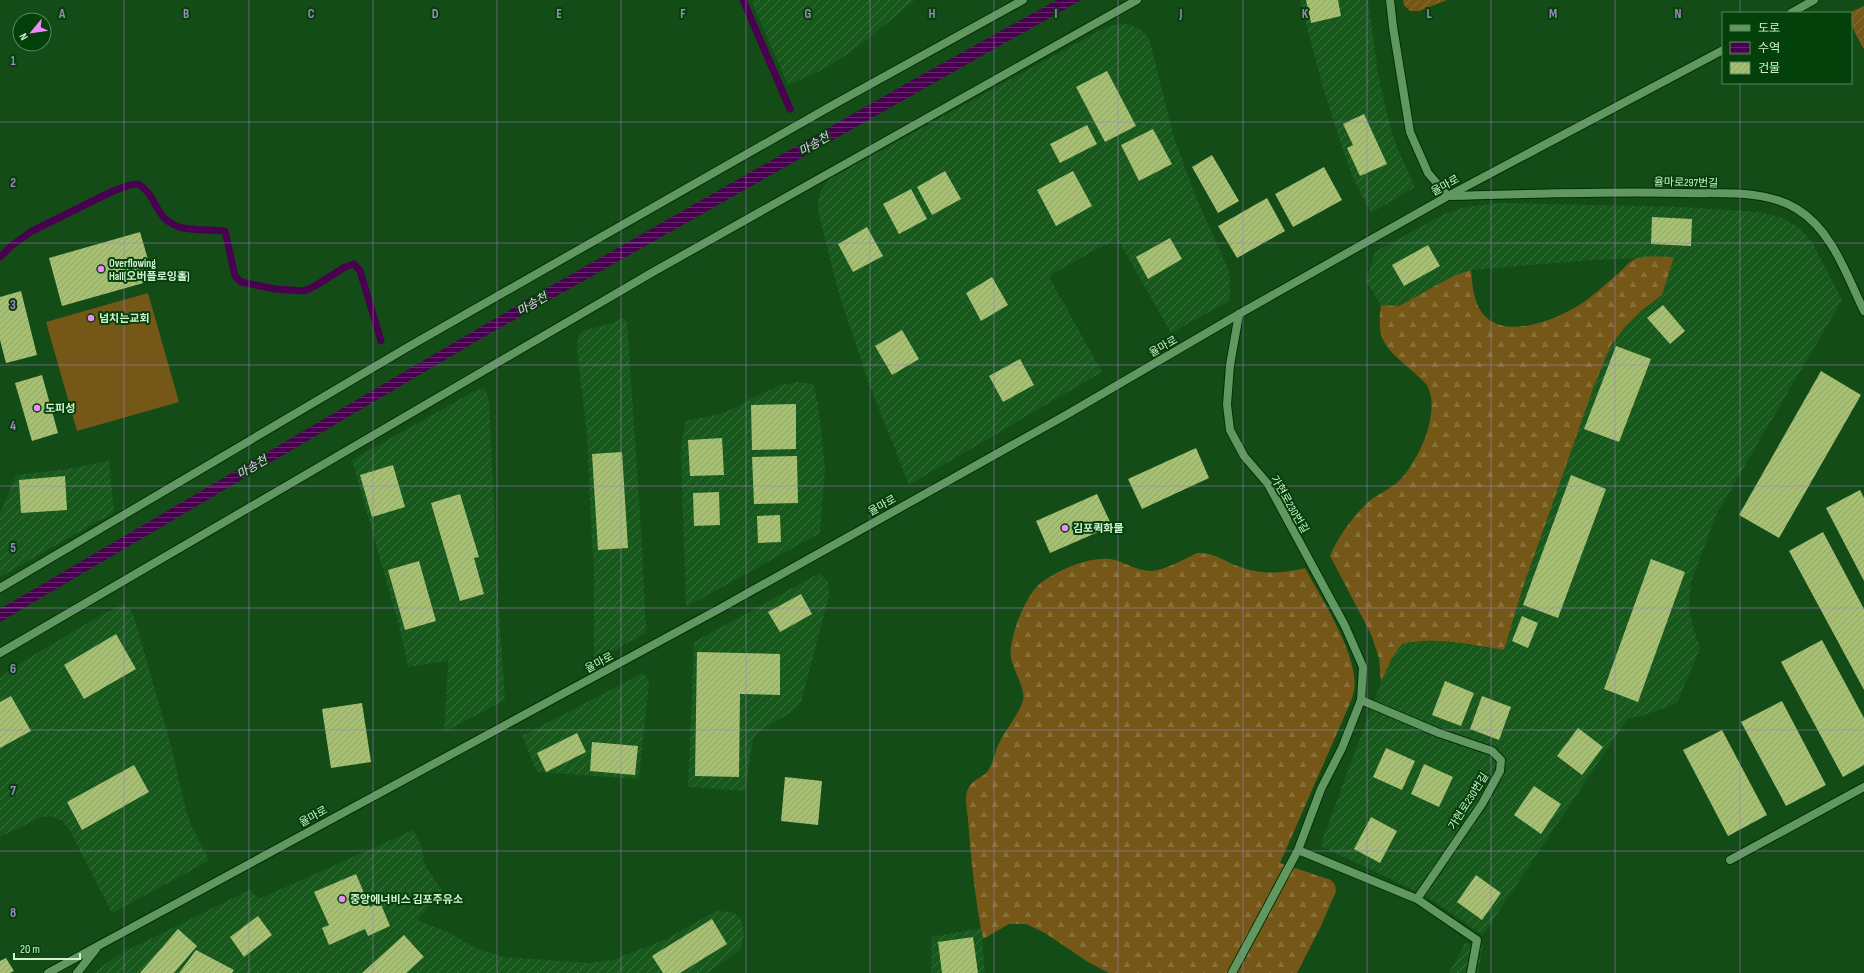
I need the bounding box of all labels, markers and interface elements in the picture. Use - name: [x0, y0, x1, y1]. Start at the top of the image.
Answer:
- text: A: [58, 6, 66, 22]
- text: B: [183, 6, 189, 22]
- text: C: [308, 6, 315, 22]
- text: D: [432, 6, 439, 22]
- text: E: [556, 6, 562, 22]
- text: F: [680, 6, 686, 22]
- text: G: [805, 6, 812, 22]
- text: H: [929, 6, 936, 22]
- text: I: [1055, 6, 1058, 22]
- text: J: [1179, 6, 1183, 22]
- text: K: [1302, 6, 1309, 22]
- text: L: [1426, 6, 1432, 22]
- text: M: [1549, 6, 1557, 22]
- text: N: [1675, 6, 1682, 22]
- north arrow: [12, 12, 52, 52]
- legend: [1722, 12, 1852, 84]
- text: 도로: [1758, 21, 1780, 36]
- text: N: [17, 31, 31, 42]
- text: 수역: [1758, 41, 1780, 56]
- text: 1: [10, 53, 16, 69]
- text: 건물: [1758, 61, 1780, 76]
- water label: 마송천: [796, 129, 834, 159]
- street label: 율마로: [1429, 172, 1462, 198]
- text: 2: [10, 175, 16, 191]
- street label: 율마로297번길: [1654, 175, 1718, 190]
- place label: Overflowing Hall(오버플로잉홀): [109, 257, 190, 283]
- marker: Overflowing Hall(오버플로잉홀): [96, 264, 106, 274]
- water label: 마송천: [514, 289, 552, 319]
- text: 3: [10, 297, 16, 313]
- place label: 넘치는교회: [99, 312, 150, 325]
- marker: 넘치는교회: [86, 313, 96, 323]
- street label: 율마로: [1147, 333, 1180, 360]
- place label: 도피성: [45, 402, 75, 415]
- marker: 도피성: [32, 403, 42, 413]
- text: 4: [10, 418, 16, 434]
- water label: 마송천: [234, 452, 272, 482]
- street label: 가현로230번길: [1268, 473, 1311, 536]
- street label: 율마로: [866, 492, 899, 518]
- place label: 김포퀵화물: [1073, 522, 1124, 535]
- marker: 김포퀵화물: [1060, 523, 1070, 533]
- text: 5: [10, 540, 16, 556]
- street label: 율마로: [583, 650, 616, 675]
- text: 6: [10, 661, 16, 677]
- street label: 가현로230번길: [1446, 770, 1491, 832]
- text: 7: [10, 783, 16, 799]
- street label: 율마로: [297, 803, 330, 829]
- place label: 중앙에너비스 김포주유소: [350, 893, 463, 906]
- marker: 중앙에너비스 김포주유소: [337, 894, 347, 904]
- text: 8: [10, 905, 16, 921]
- scale bar: [14, 935, 80, 961]
- text: 20 m: [20, 942, 40, 957]

